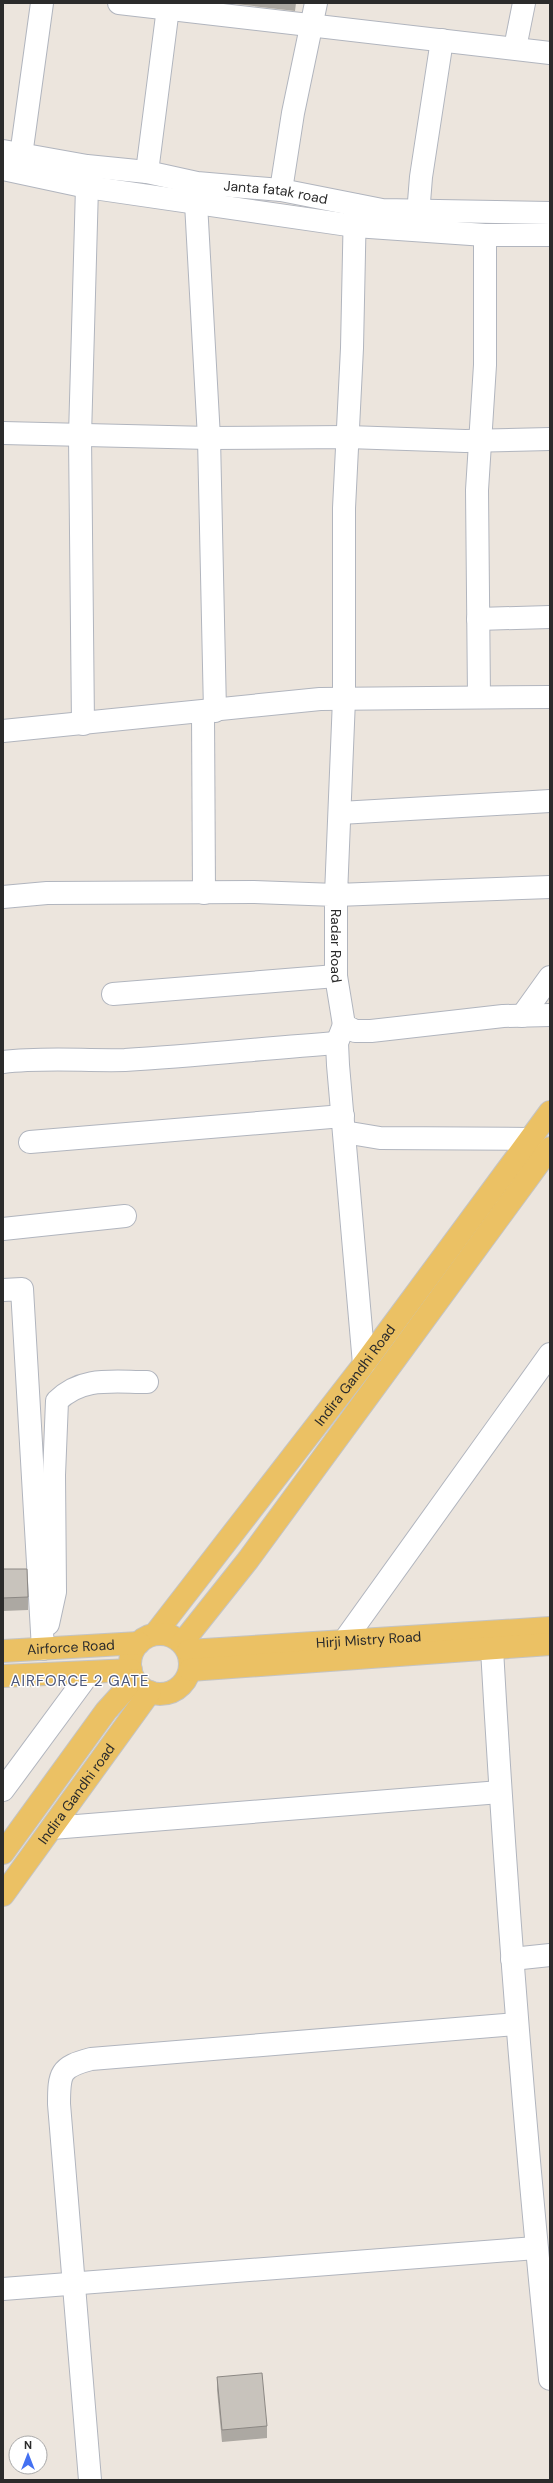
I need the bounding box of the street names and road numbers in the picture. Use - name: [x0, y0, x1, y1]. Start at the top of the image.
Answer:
- street label: Janta fatak road: [223, 176, 329, 208]
- street label: Radar Road: [327, 909, 346, 984]
- street label: Indira Gandhi Road: [310, 1321, 399, 1430]
- street label: Hirji Mistry Road: [315, 1627, 422, 1652]
- street label: Airforce Road: [26, 1635, 115, 1659]
- street label: Indira Gandhi road: [34, 1740, 119, 1848]

